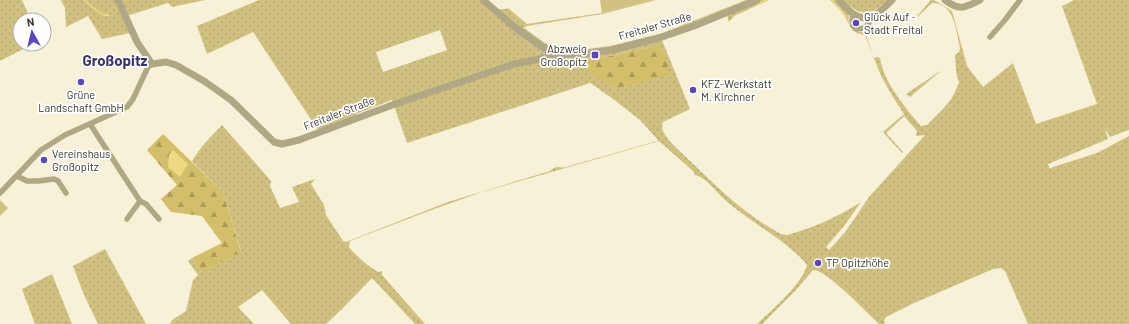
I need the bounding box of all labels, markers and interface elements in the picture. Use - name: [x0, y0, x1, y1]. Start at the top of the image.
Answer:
- street label: Freitaler Straße: [617, 9, 693, 42]
- place label: Glück Auf - Stadt Freital: [864, 10, 923, 36]
- north arrow: [12, 12, 52, 52]
- text: N: [26, 15, 35, 29]
- marker: Glück Auf - Stadt Freital: [851, 18, 861, 28]
- place label: Abzweig Großopitz: [540, 42, 587, 68]
- marker: Abzweig Großopitz: [590, 50, 600, 60]
- district label: Großopitz: [83, 51, 148, 69]
- marker: Grüne Landschaft GmbH: [76, 77, 86, 87]
- place label: KFZ-Werkstatt M. Kirchner: [701, 77, 772, 103]
- marker: KFZ-Werkstatt M. Kirchner: [688, 85, 698, 95]
- place label: Grüne Landschaft GmbH: [38, 88, 124, 114]
- street label: Freitaler Straße: [301, 93, 376, 132]
- place label: Vereinshaus Großopitz: [52, 147, 110, 173]
- marker: Vereinshaus Großopitz: [39, 155, 49, 165]
- place label: TP Opitzhöhe: [826, 256, 889, 269]
- marker: TP Opitzhöhe: [813, 258, 823, 268]

